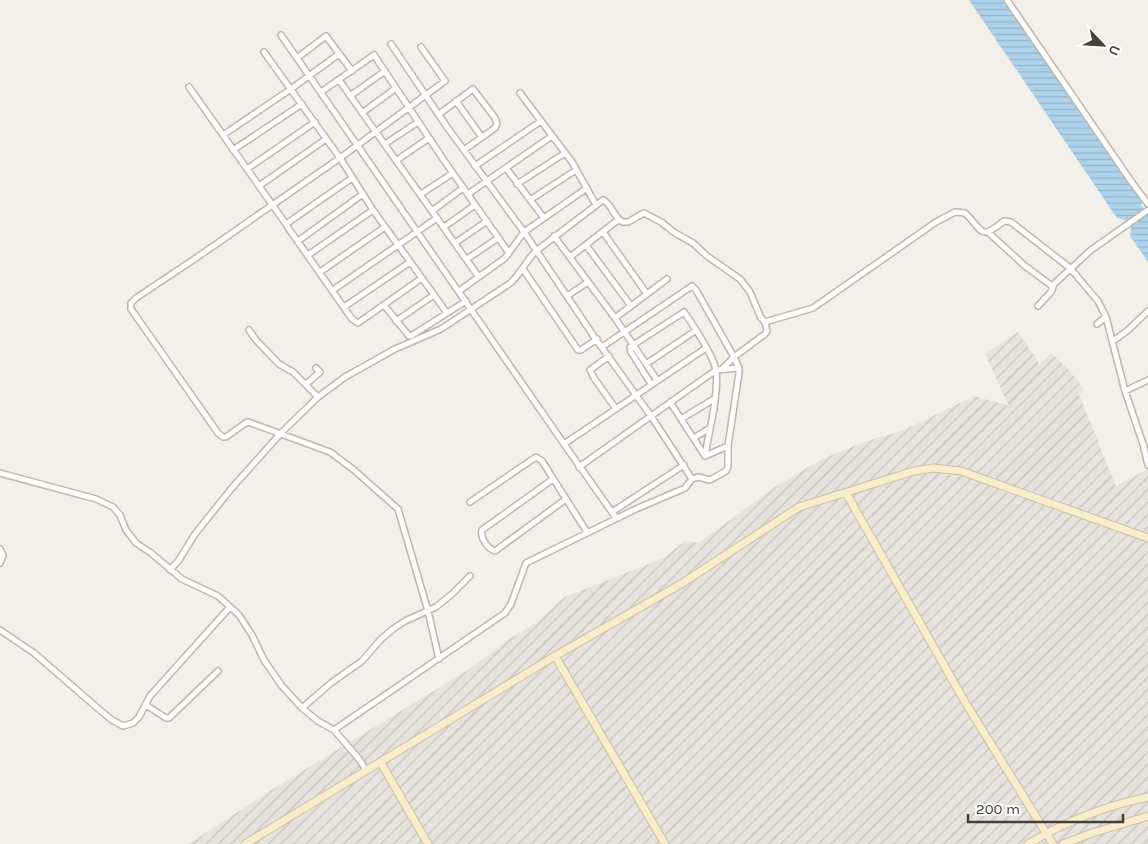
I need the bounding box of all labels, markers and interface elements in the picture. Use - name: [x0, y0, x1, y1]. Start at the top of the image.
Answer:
- north arrow: [1078, 20, 1128, 70]
- text: U: [1105, 42, 1124, 58]
- scale bar: [968, 792, 1123, 824]
- text: 200 m: [976, 800, 1020, 818]

